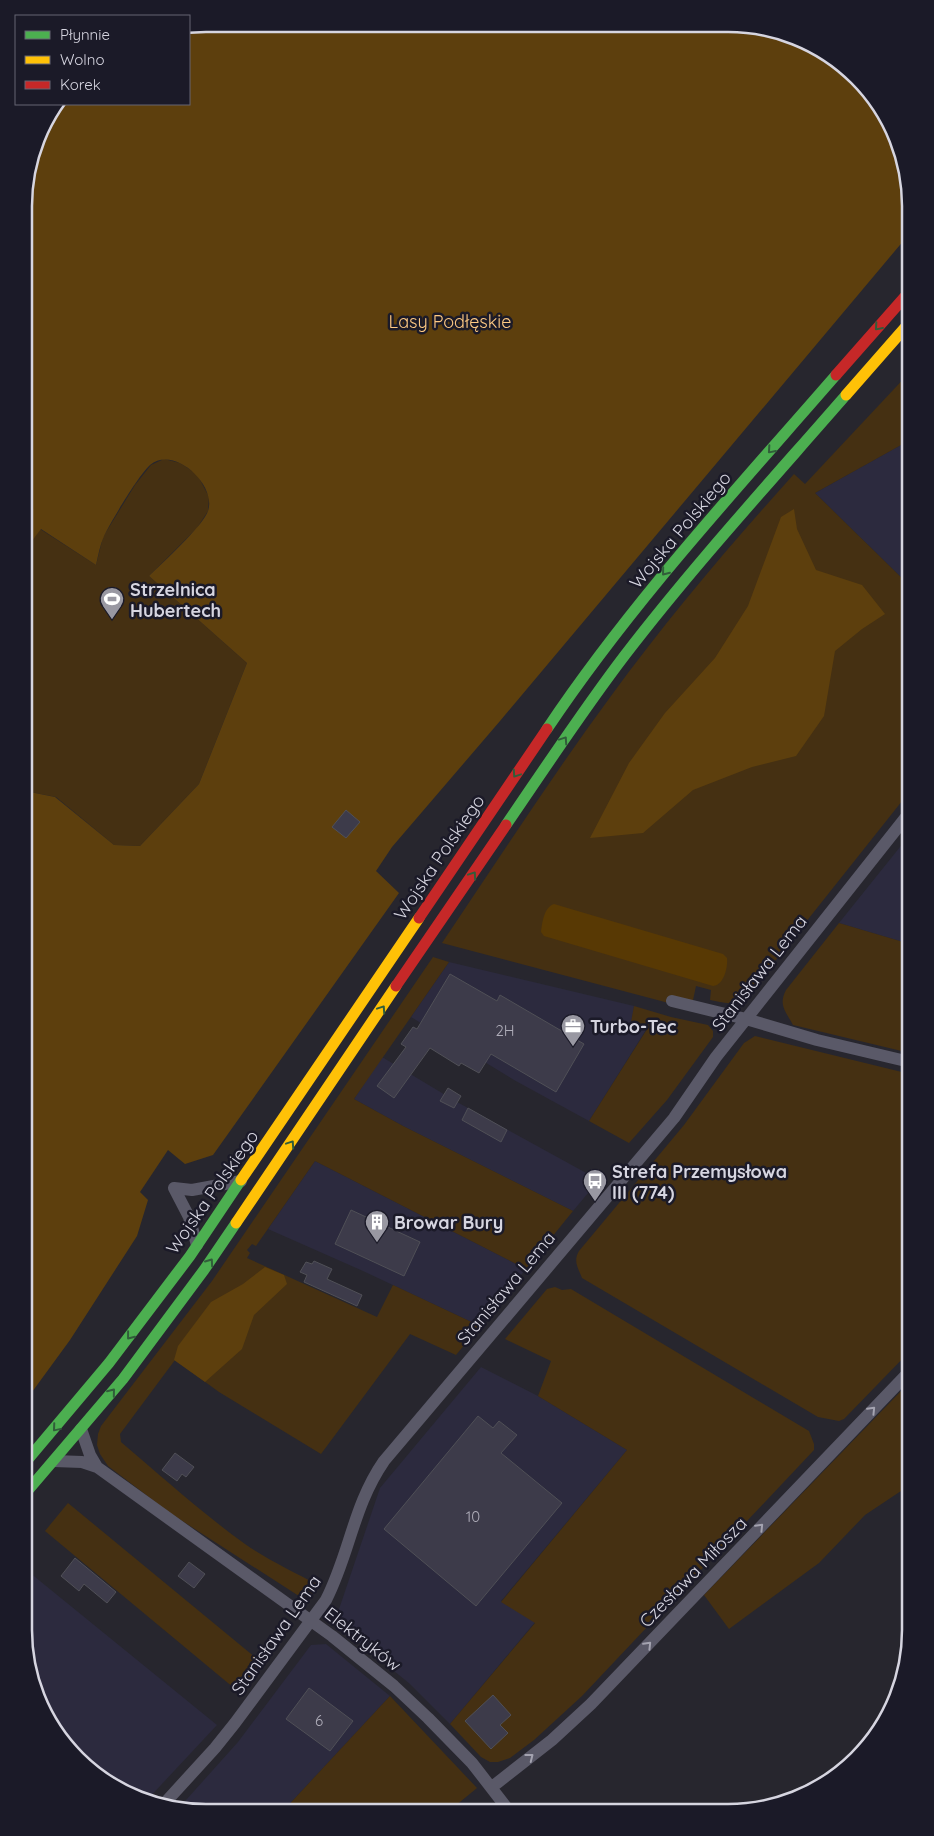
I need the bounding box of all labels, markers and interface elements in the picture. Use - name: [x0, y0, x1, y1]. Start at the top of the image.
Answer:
- legend: [15, 15, 190, 105]
- text: Płynnie: [60, 25, 110, 44]
- text: Wolno: [60, 50, 105, 69]
- text: Korek: [60, 75, 101, 94]
- park label: Lasy Podłęskie: [389, 310, 511, 333]
- one-way arrow: [875, 322, 884, 331]
- one-way arrow: [768, 444, 777, 453]
- street label: Wojska Polskiego: [624, 467, 736, 593]
- one-way arrow: [661, 567, 670, 576]
- place label: Strzelnica Hubertech: [130, 578, 221, 622]
- sports icon: Strzelnica Hubertech: [99, 586, 125, 620]
- one-way arrow: [558, 736, 567, 746]
- one-way arrow: [513, 768, 523, 777]
- street label: Wojska Polskiego: [389, 790, 489, 924]
- one-way arrow: [467, 871, 476, 880]
- street label: Stanisława Lema: [706, 910, 812, 1036]
- one-way arrow: [376, 1006, 385, 1015]
- office icon: Turbo-Tec: [560, 1013, 586, 1047]
- place label: Turbo-Tec: [590, 1015, 676, 1038]
- house number: 2H: [495, 1021, 515, 1040]
- street label: Wojska Polskiego: [161, 1126, 263, 1258]
- one-way arrow: [285, 1140, 294, 1150]
- place label: Strefa Przemysłowa III (774): [612, 1160, 787, 1204]
- bus stop icon: Strefa Przemysłowa III (774): [582, 1168, 608, 1202]
- building icon: Browar Bury: [364, 1209, 390, 1243]
- place label: Browar Bury: [394, 1211, 503, 1234]
- street label: Stanisława Lema: [452, 1226, 560, 1350]
- one-way arrow: [204, 1258, 213, 1268]
- one-way arrow: [128, 1330, 136, 1339]
- one-way arrow: [106, 1388, 115, 1397]
- one-way arrow: [867, 1407, 876, 1416]
- one-way arrow: [53, 1422, 61, 1431]
- house number: 10: [466, 1507, 480, 1526]
- street label: Czesława Miłosza: [634, 1512, 752, 1632]
- one-way arrow: [754, 1524, 763, 1533]
- street label: Stanisława Lema: [226, 1571, 326, 1699]
- street label: Elektryków: [320, 1602, 406, 1676]
- one-way arrow: [642, 1642, 651, 1651]
- house number: 6: [315, 1711, 323, 1730]
- one-way arrow: [524, 1754, 534, 1763]

